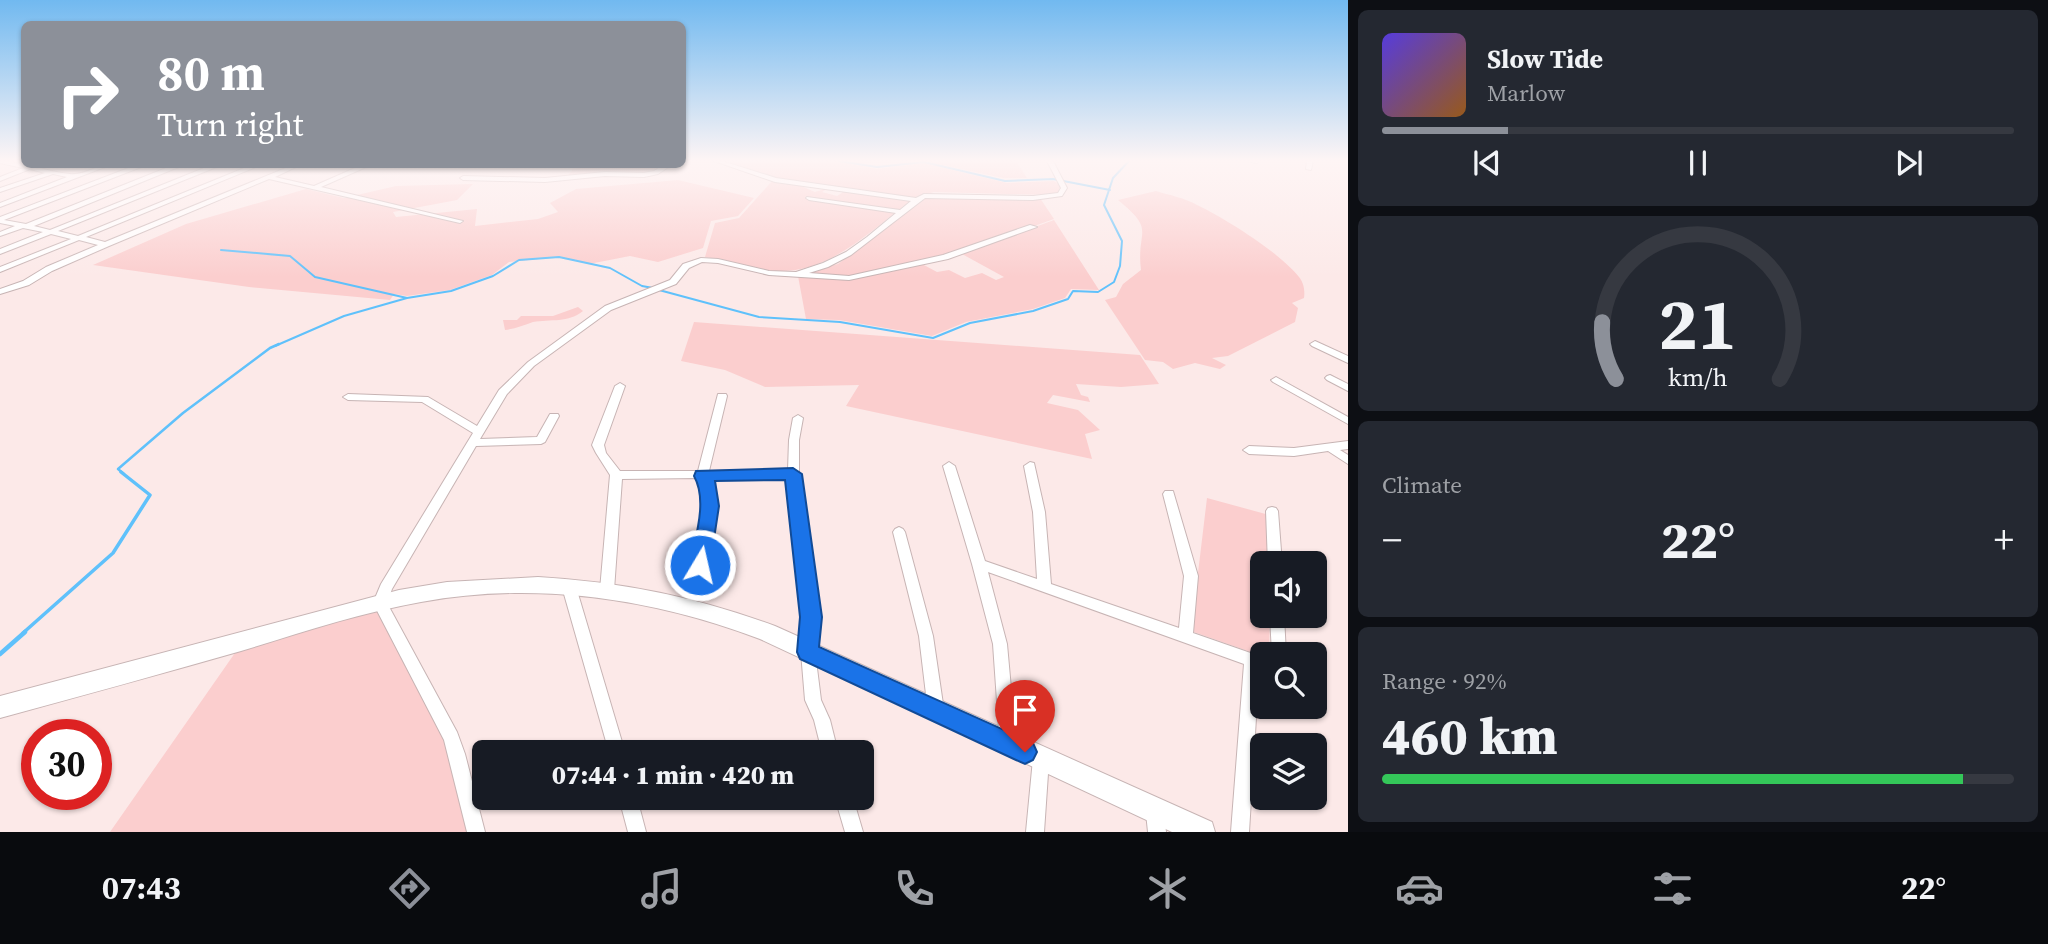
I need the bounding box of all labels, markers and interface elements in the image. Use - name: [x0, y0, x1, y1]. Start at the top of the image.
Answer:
- text: 80 m: [157, 39, 265, 106]
- text: Slow Tide: [1487, 41, 1603, 77]
- icon: right: [42, 49, 133, 140]
- text: Marlow: [1487, 77, 1565, 109]
- text: Turn right: [157, 103, 303, 147]
- icon: previous: [1468, 144, 1506, 182]
- icon: pause: [1679, 144, 1717, 182]
- icon: next: [1890, 144, 1928, 182]
- text: 21: [1659, 275, 1737, 374]
- text: km/h: [1668, 360, 1728, 394]
- text: Climate: [1382, 469, 1462, 501]
- text: 22°: [1661, 504, 1735, 575]
- text: −: [1382, 514, 1402, 566]
- text: +: [1994, 514, 2014, 566]
- position arrow: [663, 528, 737, 602]
- map controls: [1250, 551, 1327, 810]
- button: sound: [1250, 551, 1327, 628]
- button: search: [1250, 642, 1327, 719]
- text: Range · 92%: [1382, 665, 1507, 697]
- pin: [995, 680, 1055, 752]
- icon: arrive: [1006, 691, 1044, 729]
- text: 460 km: [1382, 700, 1558, 771]
- speed limit sign: 30: [21, 719, 112, 810]
- button: layers: [1250, 733, 1327, 810]
- text: 07:44 · 1 min · 420 m: [552, 757, 794, 793]
- icon: directions: [385, 864, 434, 913]
- icon: music: [637, 864, 686, 913]
- icon: phone: [890, 864, 939, 913]
- icon: climate: [1143, 864, 1192, 913]
- icon: car: [1395, 864, 1444, 913]
- icon: filters: [1648, 864, 1697, 913]
- text: 07:43: [102, 866, 181, 910]
- text: 22°: [1901, 866, 1946, 910]

